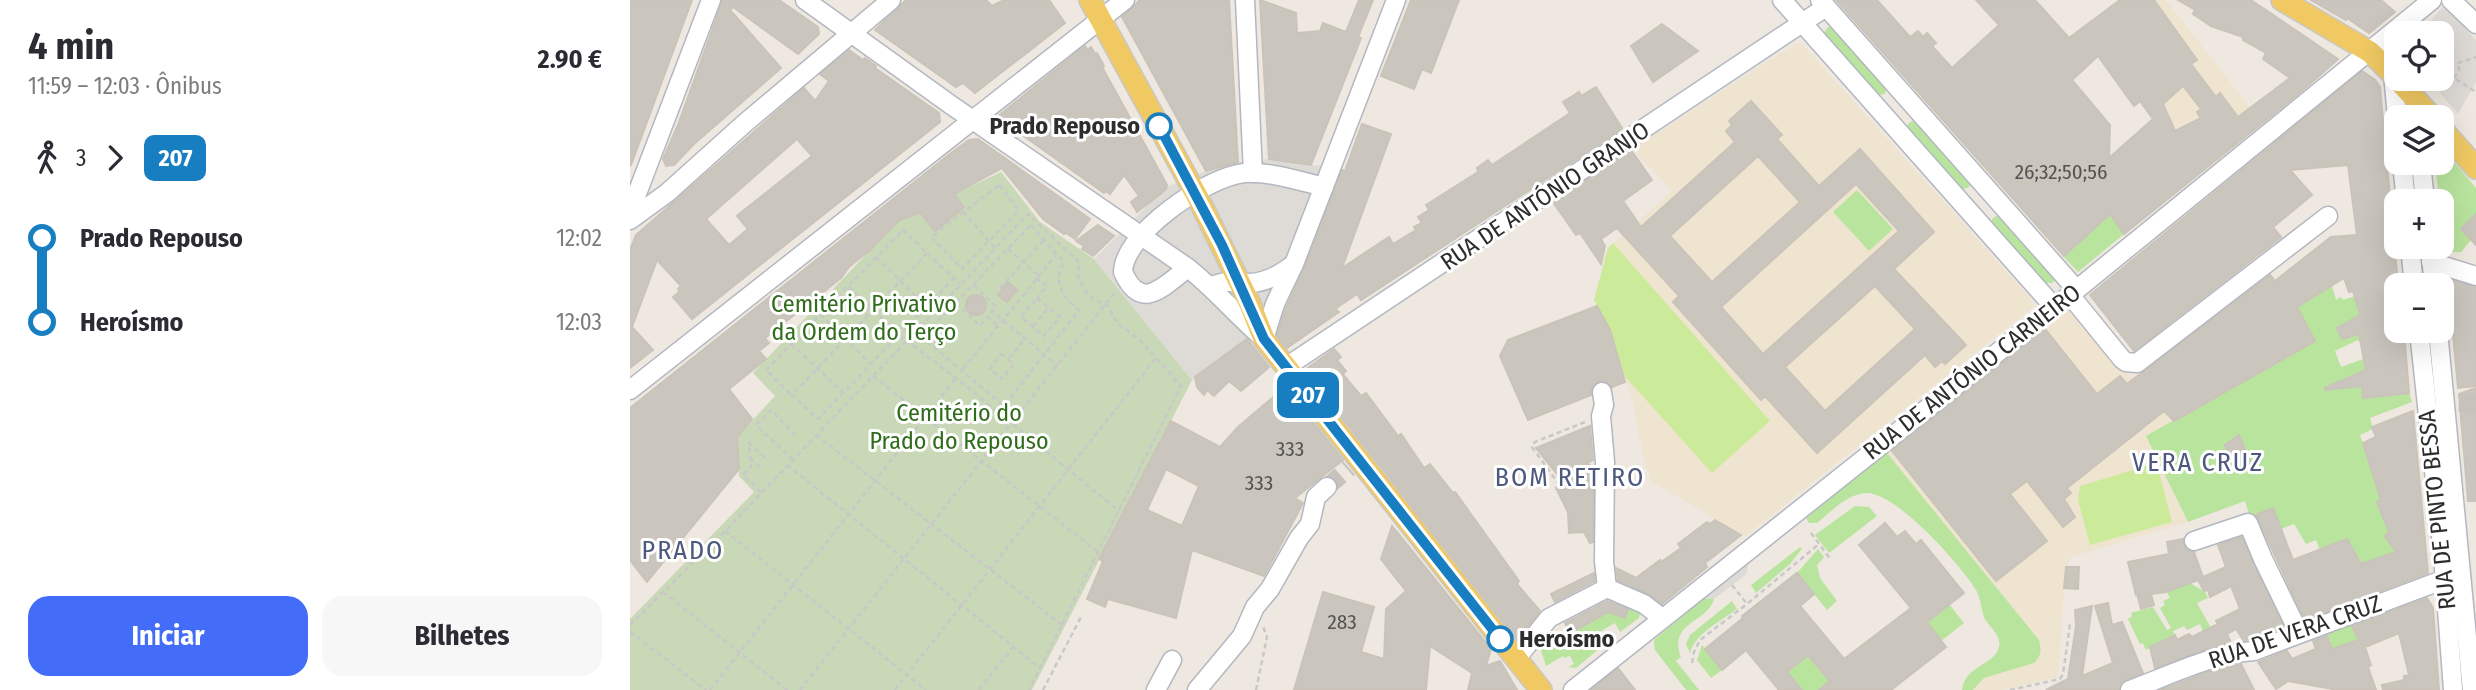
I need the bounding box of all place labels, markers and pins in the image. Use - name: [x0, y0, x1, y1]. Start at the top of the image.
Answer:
- place label: Prado Repouso: [990, 112, 1140, 140]
- marker: Prado Repouso: [1146, 113, 1172, 139]
- place label: Heroísmo: [1519, 625, 1615, 653]
- marker: Heroísmo: [1487, 626, 1513, 652]

